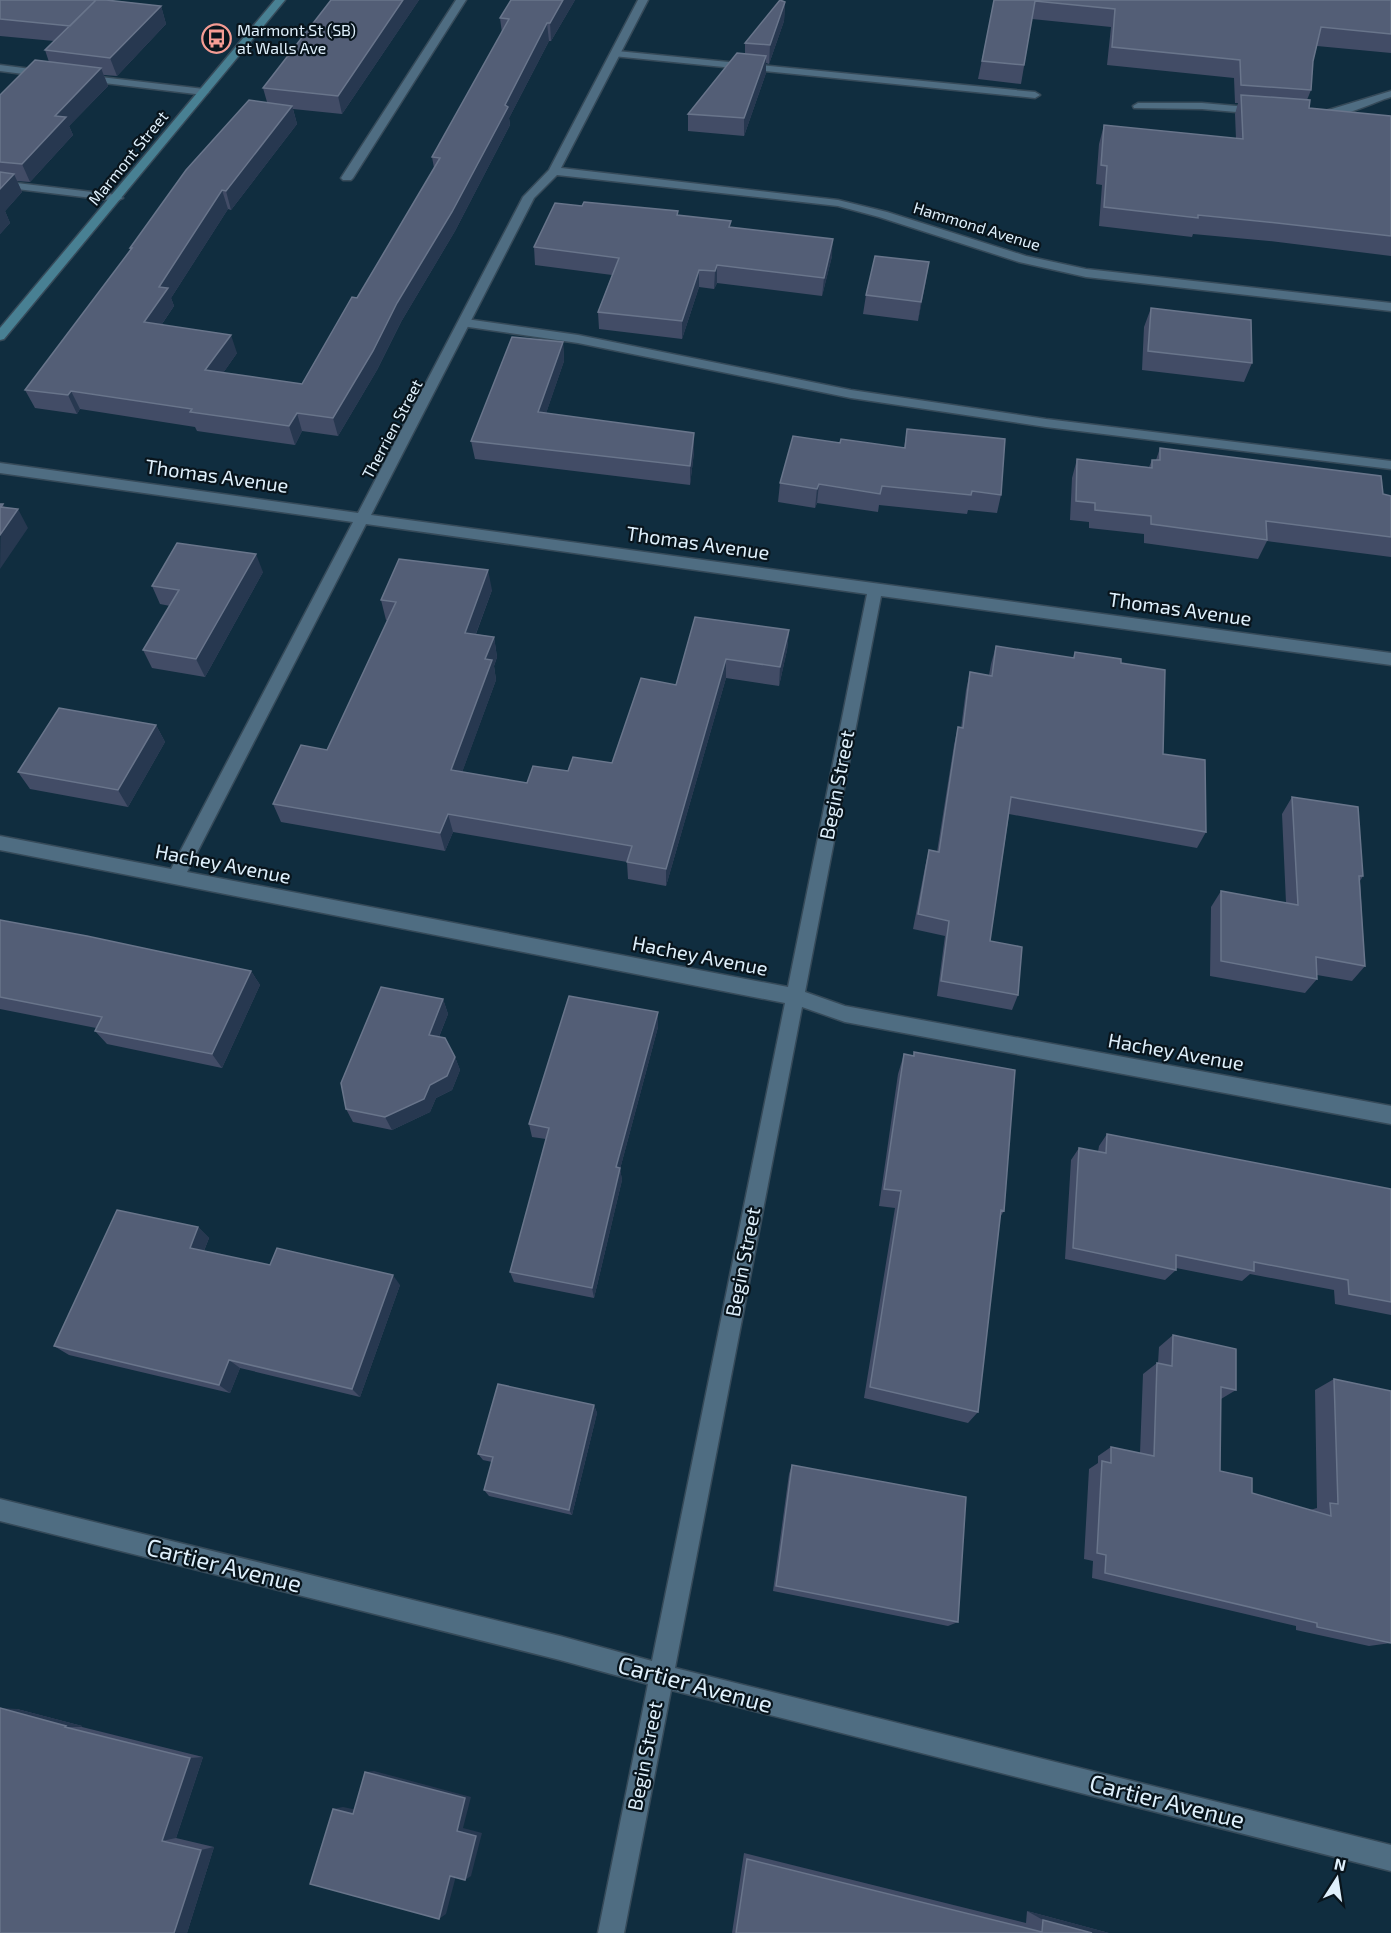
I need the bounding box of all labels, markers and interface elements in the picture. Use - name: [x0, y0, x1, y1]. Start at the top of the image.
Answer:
- place label: Marmont St (SB) at Walls Ave: [237, 20, 356, 57]
- bus stop icon: Marmont St (SB) at Walls Ave: [200, 23, 232, 55]
- street label: Marmont Street: [84, 107, 171, 209]
- street label: Hammond Avenue: [911, 197, 1043, 254]
- street label: Therrien Street: [357, 376, 426, 482]
- street label: Thomas Avenue: [144, 453, 290, 497]
- street label: Thomas Avenue: [625, 520, 771, 564]
- street label: Thomas Avenue: [1107, 586, 1253, 630]
- street label: Begin Street: [814, 728, 858, 842]
- street label: Hachey Avenue: [153, 838, 293, 888]
- street label: Hachey Avenue: [630, 930, 770, 980]
- street label: Hachey Avenue: [1106, 1027, 1246, 1075]
- street label: Begin Street: [720, 1205, 764, 1319]
- street label: Cartier Avenue: [144, 1531, 305, 1598]
- street label: Cartier Avenue: [615, 1649, 776, 1718]
- street label: Begin Street: [622, 1699, 666, 1813]
- street label: Cartier Avenue: [1087, 1767, 1248, 1834]
- north arrow: [1307, 1849, 1367, 1909]
- text: N: [1333, 1853, 1348, 1874]

